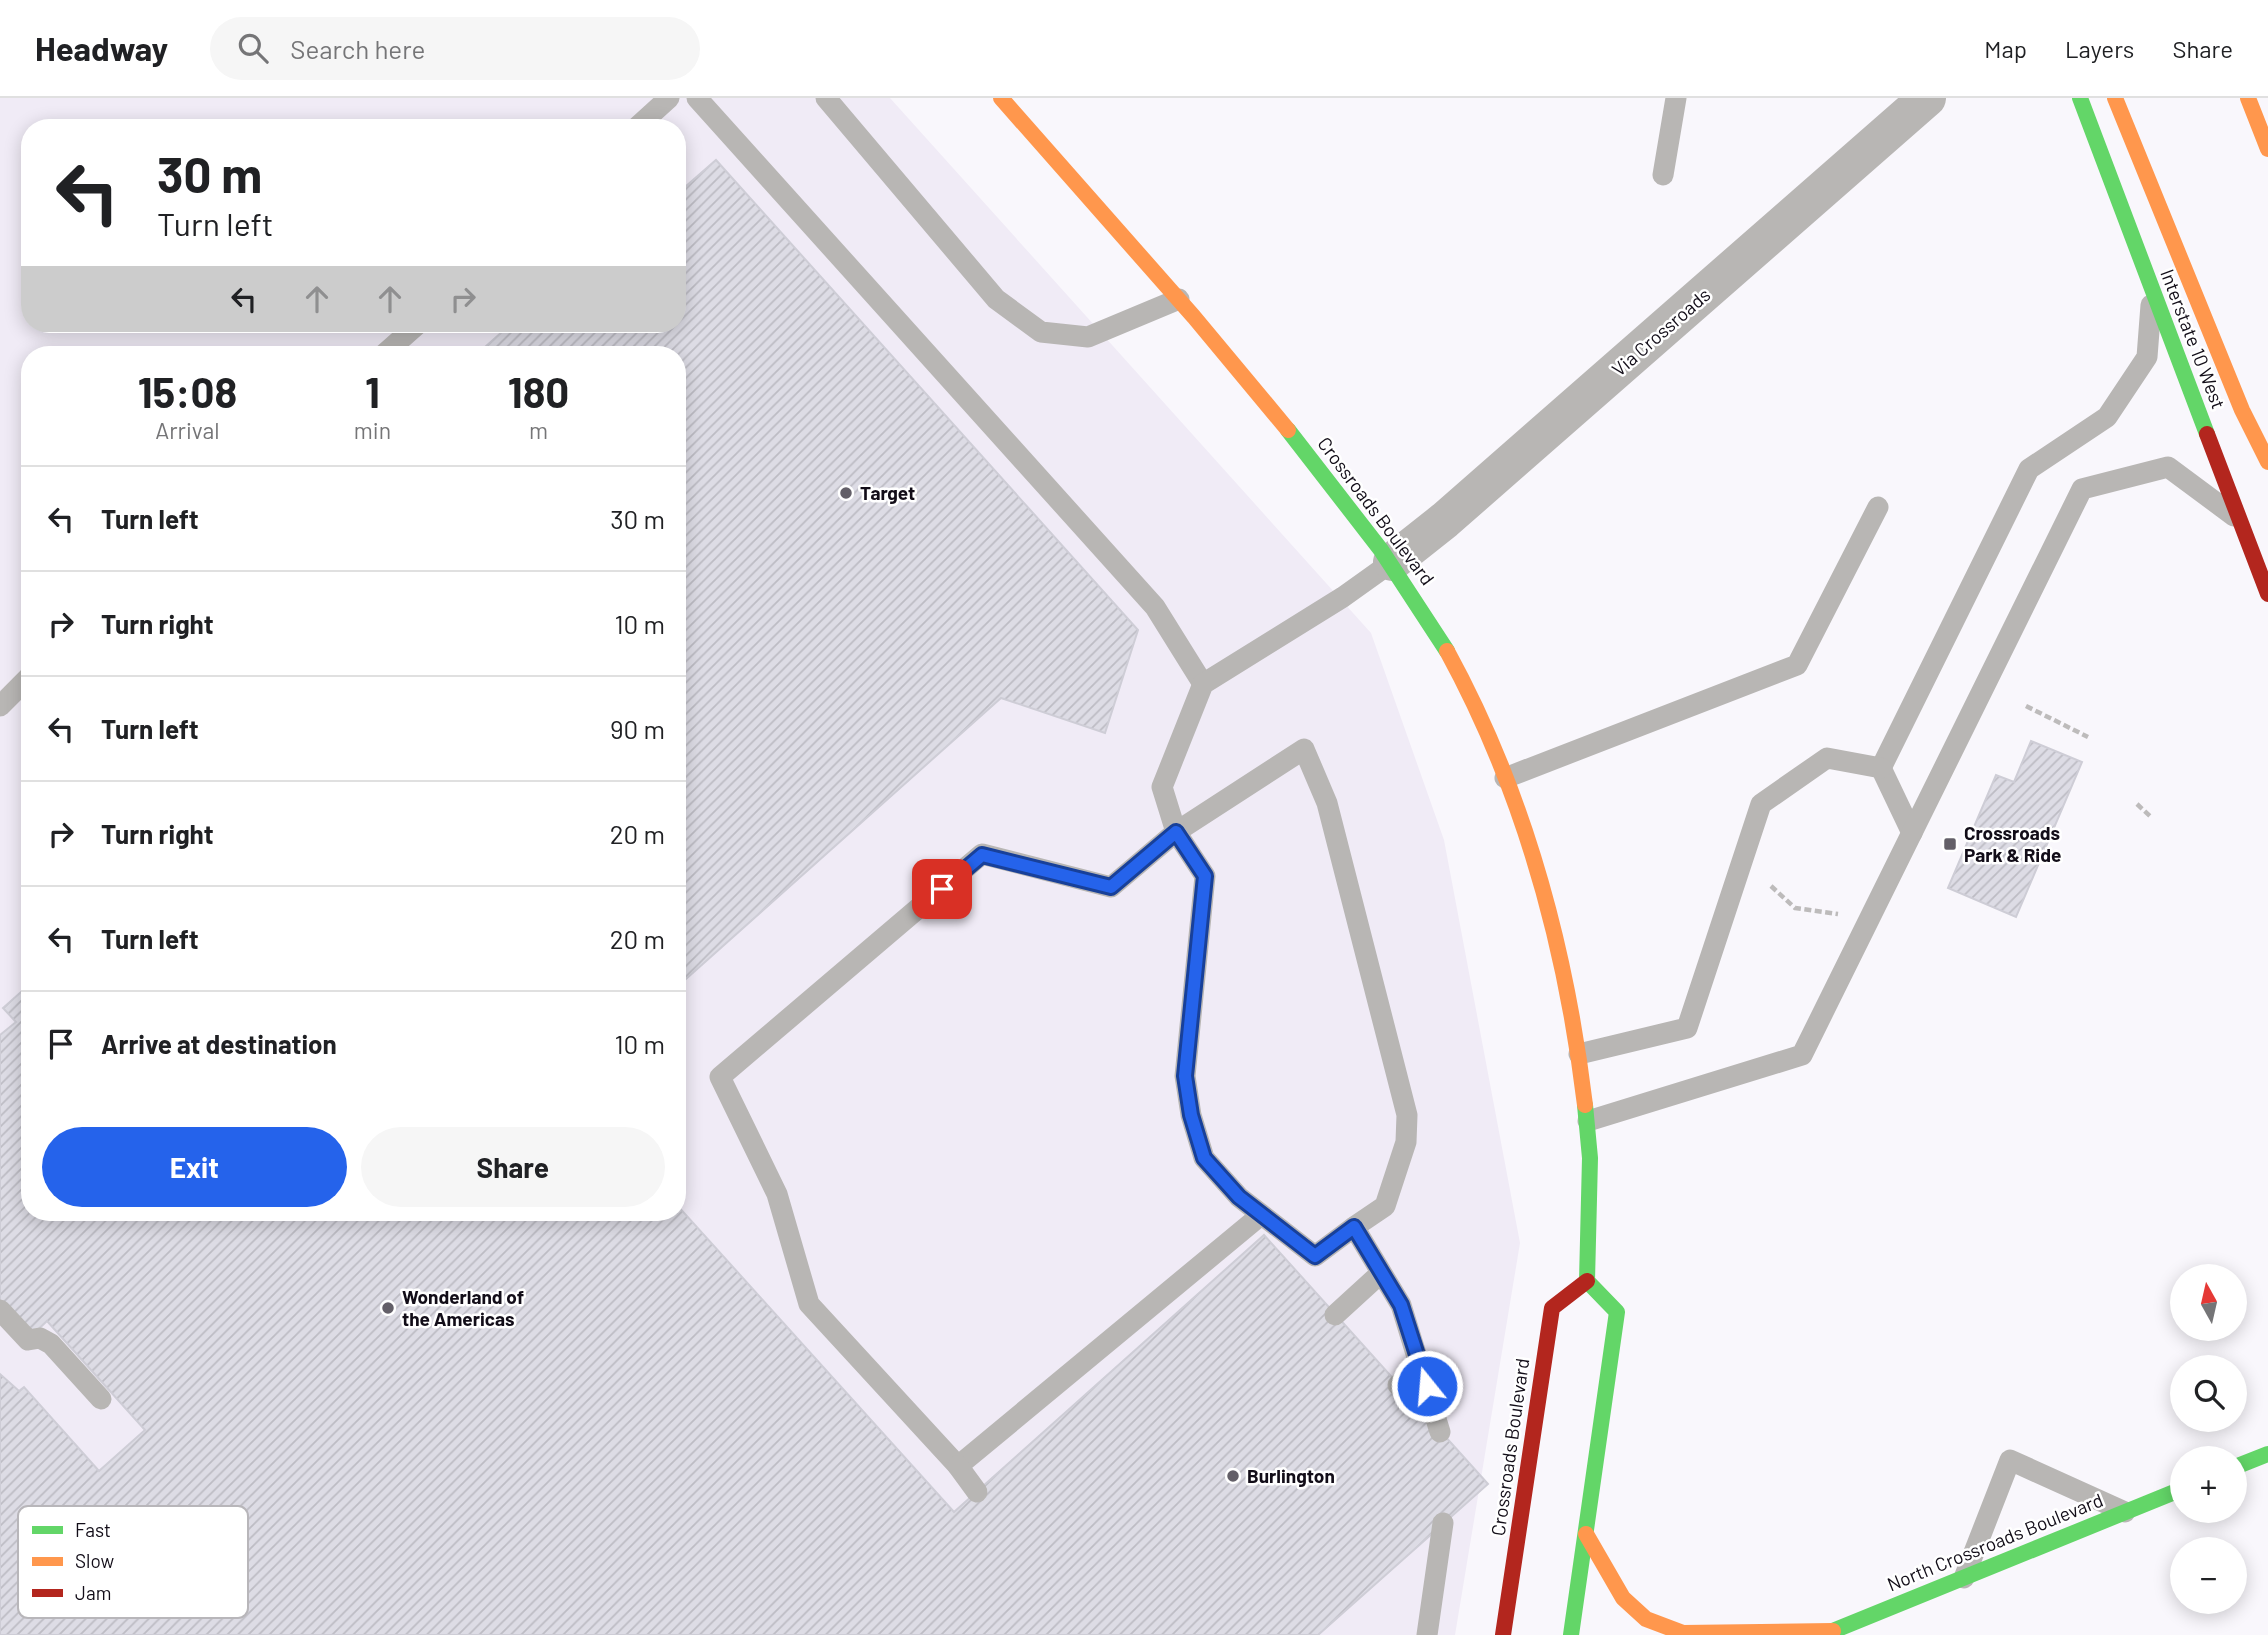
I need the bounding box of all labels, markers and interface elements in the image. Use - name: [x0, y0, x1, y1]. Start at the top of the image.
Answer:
- search box: [210, 17, 700, 80]
- text: Headway: [35, 28, 168, 68]
- icon: search: [234, 29, 272, 67]
- text: Search here: [290, 33, 425, 64]
- text: Map: [1984, 34, 2027, 63]
- text: Layers: [2065, 34, 2134, 63]
- text: Share: [2172, 34, 2233, 63]
- text: 30 m: [157, 144, 262, 203]
- icon: left: [42, 147, 133, 238]
- text: Turn left: [157, 204, 274, 242]
- street label: Interstate 10 West: [2156, 266, 2231, 412]
- icon: left: [225, 280, 263, 318]
- icon: ahead: [298, 280, 336, 318]
- icon: ahead: [371, 280, 409, 318]
- icon: right: [444, 280, 482, 318]
- street label: Via Crossroads: [1607, 283, 1715, 381]
- text: 15:08: [138, 366, 237, 416]
- text: 1: [365, 366, 380, 416]
- text: 180: [508, 366, 569, 416]
- text: Arrival: [155, 416, 220, 444]
- text: min: [354, 416, 391, 444]
- text: m: [529, 416, 548, 444]
- street label: Crossroads Boulevard: [1313, 432, 1440, 589]
- place label: Target: [860, 481, 915, 504]
- marker: Target: [838, 485, 854, 501]
- icon: left: [42, 500, 80, 538]
- text: Turn left: [101, 503, 199, 534]
- text: 30 m: [610, 503, 665, 534]
- icon: right: [42, 605, 80, 643]
- text: Turn right: [101, 608, 214, 639]
- text: 10 m: [615, 608, 665, 639]
- icon: left: [42, 710, 80, 748]
- text: Turn left: [101, 713, 199, 744]
- text: 90 m: [610, 713, 665, 744]
- icon: right: [42, 815, 80, 853]
- text: Turn right: [101, 818, 214, 849]
- text: 20 m: [610, 818, 665, 849]
- place label: Crossroads Park & Ride: [1964, 821, 2061, 866]
- marker: Crossroads Park & Ride: [1942, 836, 1958, 852]
- pin: [912, 859, 972, 919]
- icon: arrive: [923, 870, 961, 908]
- icon: left: [42, 920, 80, 958]
- text: Turn left: [101, 923, 199, 954]
- text: 20 m: [610, 923, 665, 954]
- icon: arrive: [42, 1025, 80, 1063]
- text: Arrive at destination: [101, 1028, 337, 1059]
- text: 10 m: [615, 1028, 665, 1059]
- button: Exit: [42, 1127, 347, 1207]
- button: Share: [361, 1127, 665, 1207]
- north arrow: [2170, 1264, 2247, 1340]
- map controls: [2170, 1264, 2247, 1614]
- place label: Wonderland of the Americas: [402, 1285, 524, 1330]
- marker: Wonderland of the Americas: [380, 1300, 396, 1316]
- position arrow: [1390, 1349, 1464, 1423]
- button: search: [2170, 1355, 2247, 1432]
- street label: Crossroads Boulevard: [1486, 1357, 1533, 1537]
- button: +: [2170, 1446, 2247, 1523]
- place label: Burlington: [1247, 1464, 1335, 1487]
- marker: Burlington: [1225, 1468, 1241, 1484]
- street label: North Crossroads Boulevard: [1884, 1488, 2106, 1595]
- legend: [18, 1506, 248, 1618]
- text: Fast: [75, 1518, 111, 1541]
- button: −: [2170, 1537, 2247, 1614]
- text: Slow: [75, 1549, 114, 1572]
- text: Jam: [75, 1581, 111, 1604]

